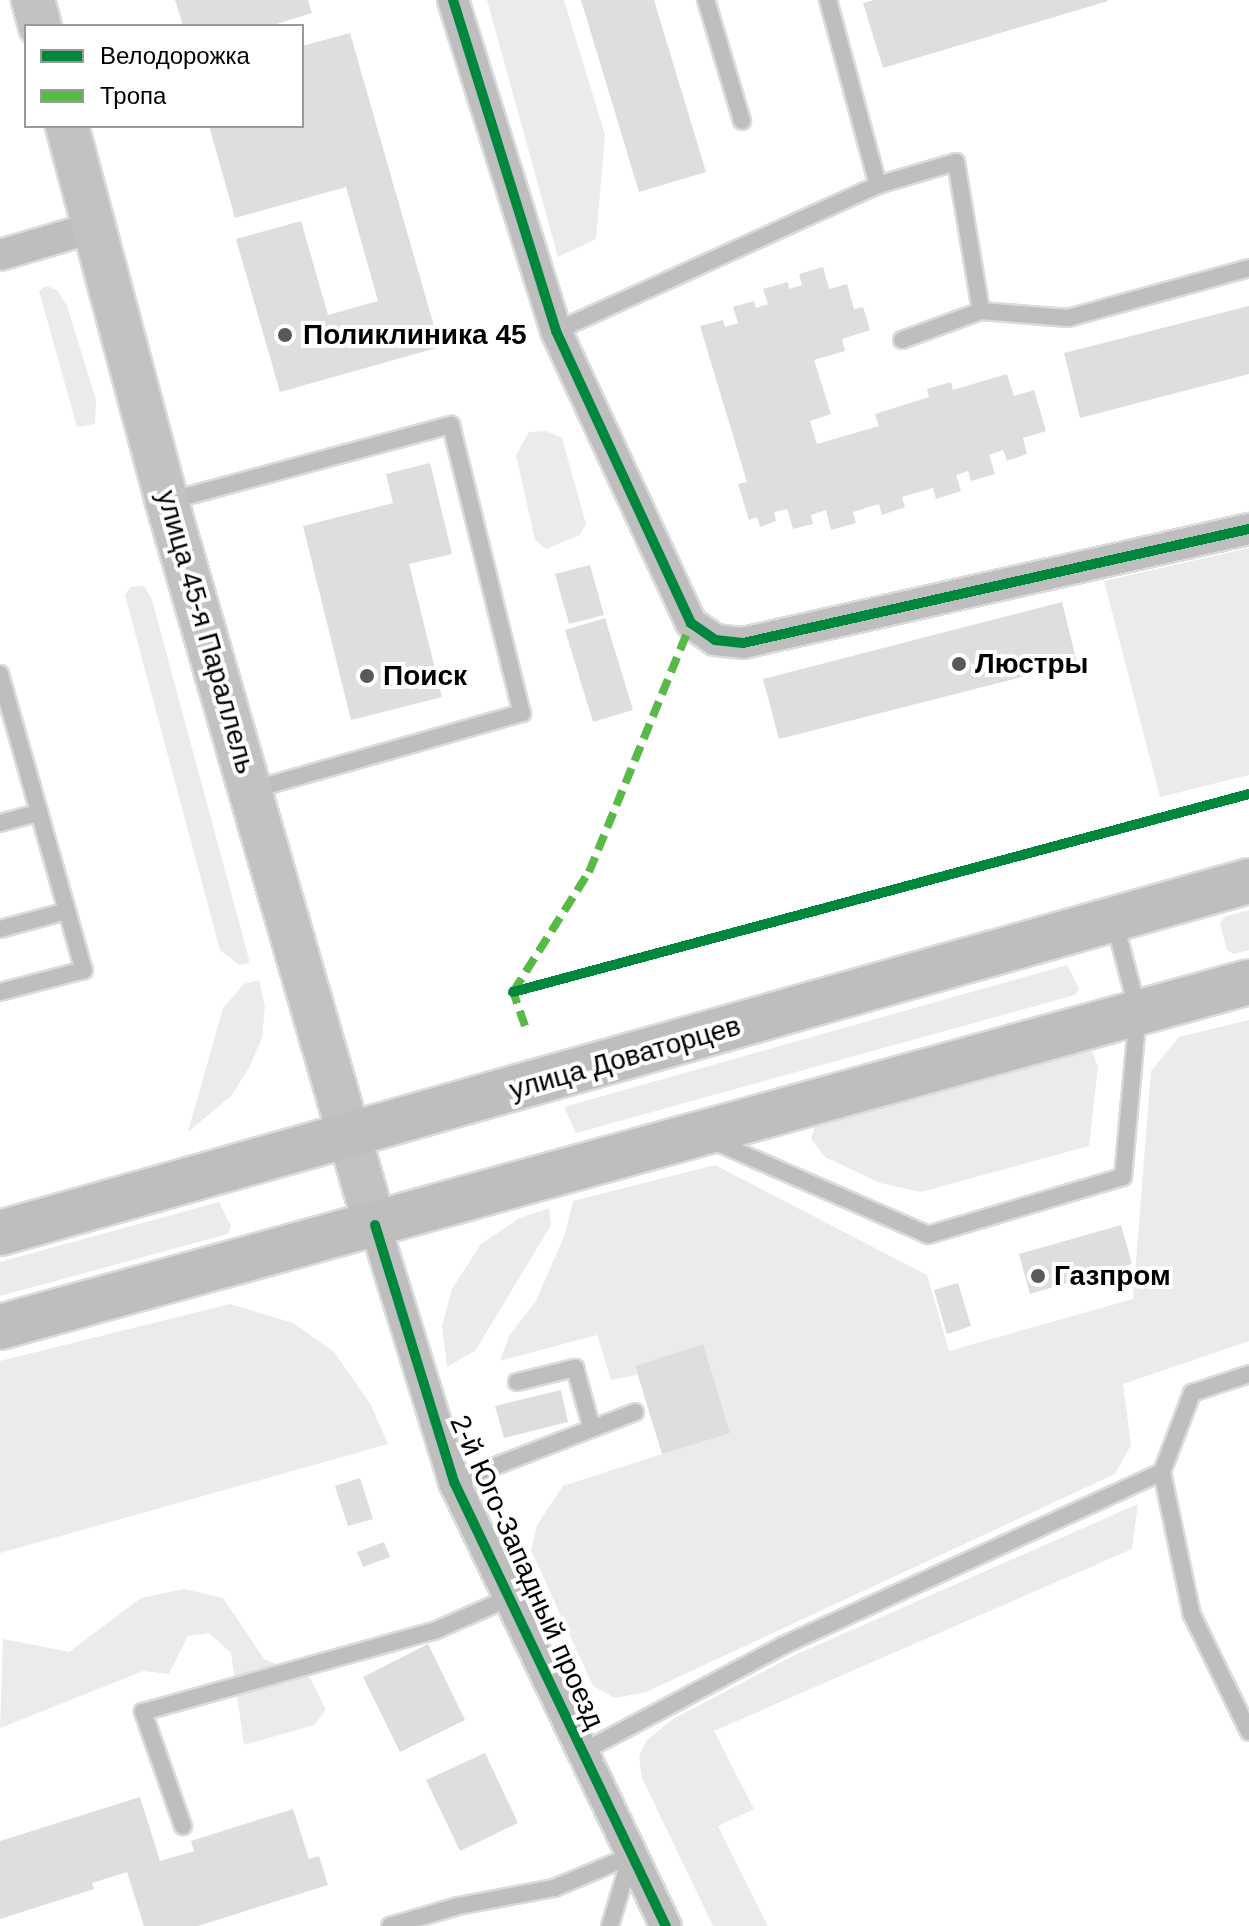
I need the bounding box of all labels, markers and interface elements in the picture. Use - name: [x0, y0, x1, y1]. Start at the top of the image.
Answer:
- legend: [24, 24, 304, 128]
- text: Велодорожка: [100, 42, 250, 69]
- text: Тропа: [100, 82, 166, 109]
- place label: Поликлиника 45: [303, 318, 527, 352]
- marker: Поликлиника 45: [274, 324, 296, 346]
- street label: улица 45-я Параллель: [149, 486, 263, 778]
- place label: Люстры: [975, 647, 1088, 681]
- marker: Люстры: [950, 655, 968, 673]
- place label: Поиск: [383, 659, 467, 693]
- marker: Поиск: [358, 667, 376, 685]
- street label: улица Доваторцев: [506, 1009, 744, 1107]
- place label: Газпром: [1054, 1259, 1171, 1293]
- marker: Газпром: [1029, 1267, 1047, 1285]
- street label: 2-й Юго-Западный проезд: [443, 1410, 611, 1734]

